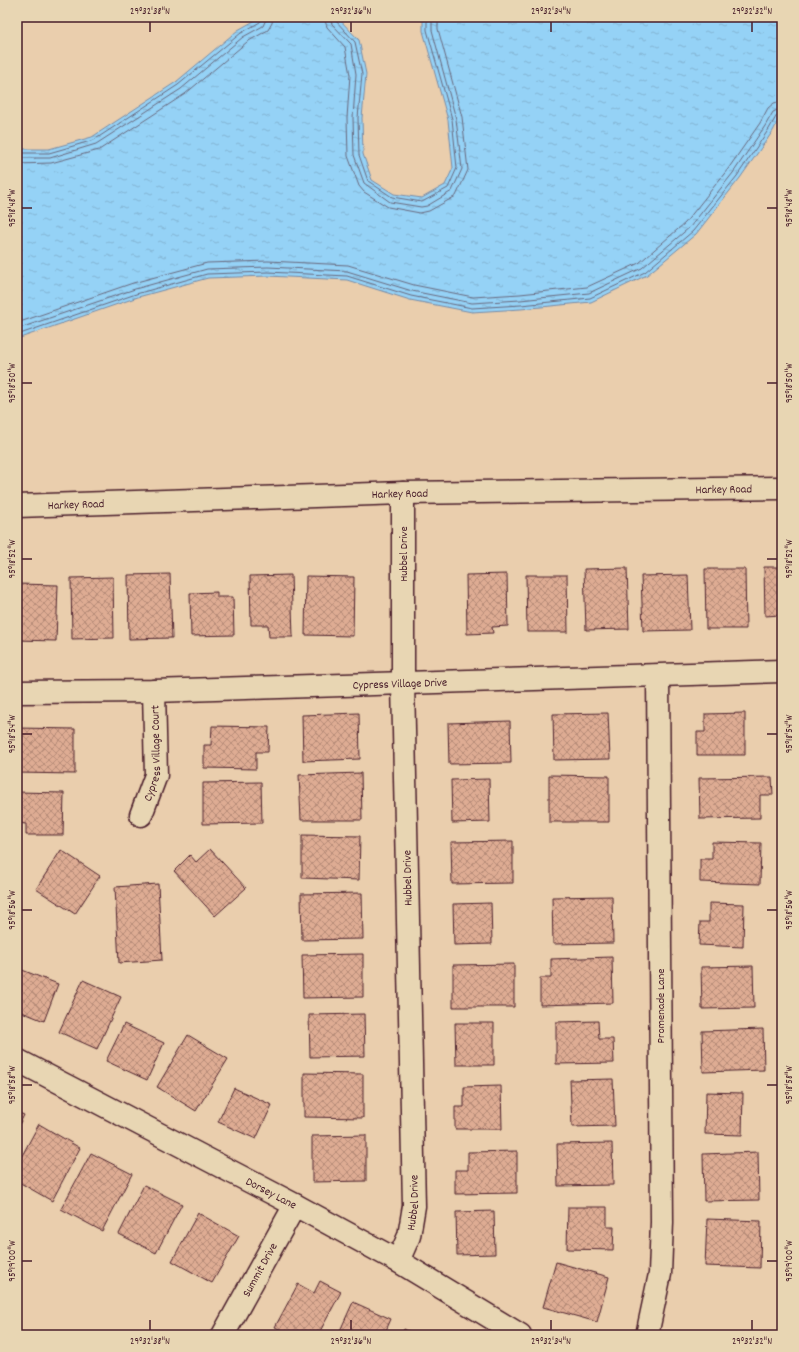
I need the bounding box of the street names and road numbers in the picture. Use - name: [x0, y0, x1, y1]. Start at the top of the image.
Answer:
- street label: Harkey Road: [695, 481, 752, 499]
- street label: Harkey Road: [371, 486, 428, 504]
- street label: Harkey Road: [47, 496, 105, 515]
- street label: Hubbel Drive: [396, 526, 413, 582]
- street label: Cypress Village Drive: [352, 675, 448, 695]
- street label: Cypress Village Court: [140, 704, 166, 804]
- street label: Hubbel Drive: [400, 850, 417, 906]
- street label: Promenade Lane: [653, 969, 670, 1043]
- street label: Dorsey Lane: [242, 1174, 299, 1214]
- street label: Hubbel Drive: [403, 1175, 424, 1232]
- street label: Summit Drive: [239, 1240, 283, 1300]

